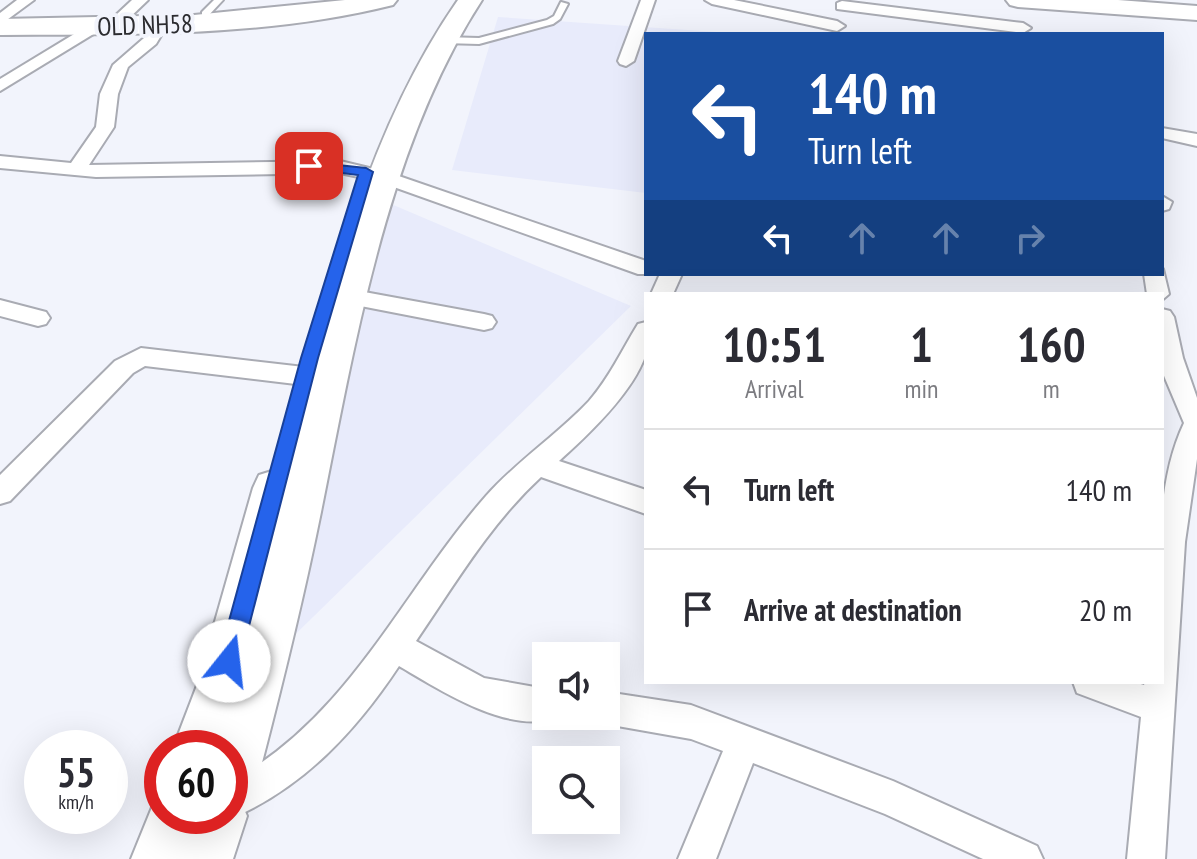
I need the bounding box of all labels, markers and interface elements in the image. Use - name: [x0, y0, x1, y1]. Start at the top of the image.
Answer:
- street label: OLD NH58: [97, 6, 193, 43]
- text: 140 m: [808, 57, 937, 129]
- icon: left: [676, 64, 780, 168]
- text: Turn left: [808, 127, 912, 174]
- pin: [275, 132, 343, 200]
- icon: arrive: [287, 144, 331, 188]
- icon: left: [756, 216, 800, 260]
- icon: ahead: [840, 216, 884, 260]
- icon: ahead: [924, 216, 968, 260]
- icon: right: [1008, 216, 1052, 260]
- text: 10:51: [722, 313, 826, 375]
- text: 1: [910, 313, 933, 375]
- text: 160: [1017, 313, 1086, 375]
- text: Arrival: [745, 372, 804, 405]
- text: min: [904, 372, 938, 405]
- text: m: [1043, 372, 1060, 405]
- icon: left: [676, 467, 720, 511]
- text: Turn left: [744, 470, 834, 509]
- text: 140 m: [1066, 470, 1132, 509]
- icon: arrive: [676, 587, 720, 631]
- text: Arrive at destination: [744, 590, 962, 629]
- text: 20 m: [1079, 590, 1132, 629]
- position arrow: [187, 619, 271, 703]
- map controls: [532, 642, 620, 834]
- button: sound: [532, 642, 620, 730]
- speed limit sign: 60: [144, 730, 248, 834]
- text: 55: [57, 746, 95, 798]
- button: search: [532, 746, 620, 834]
- text: km/h: [58, 789, 94, 815]

